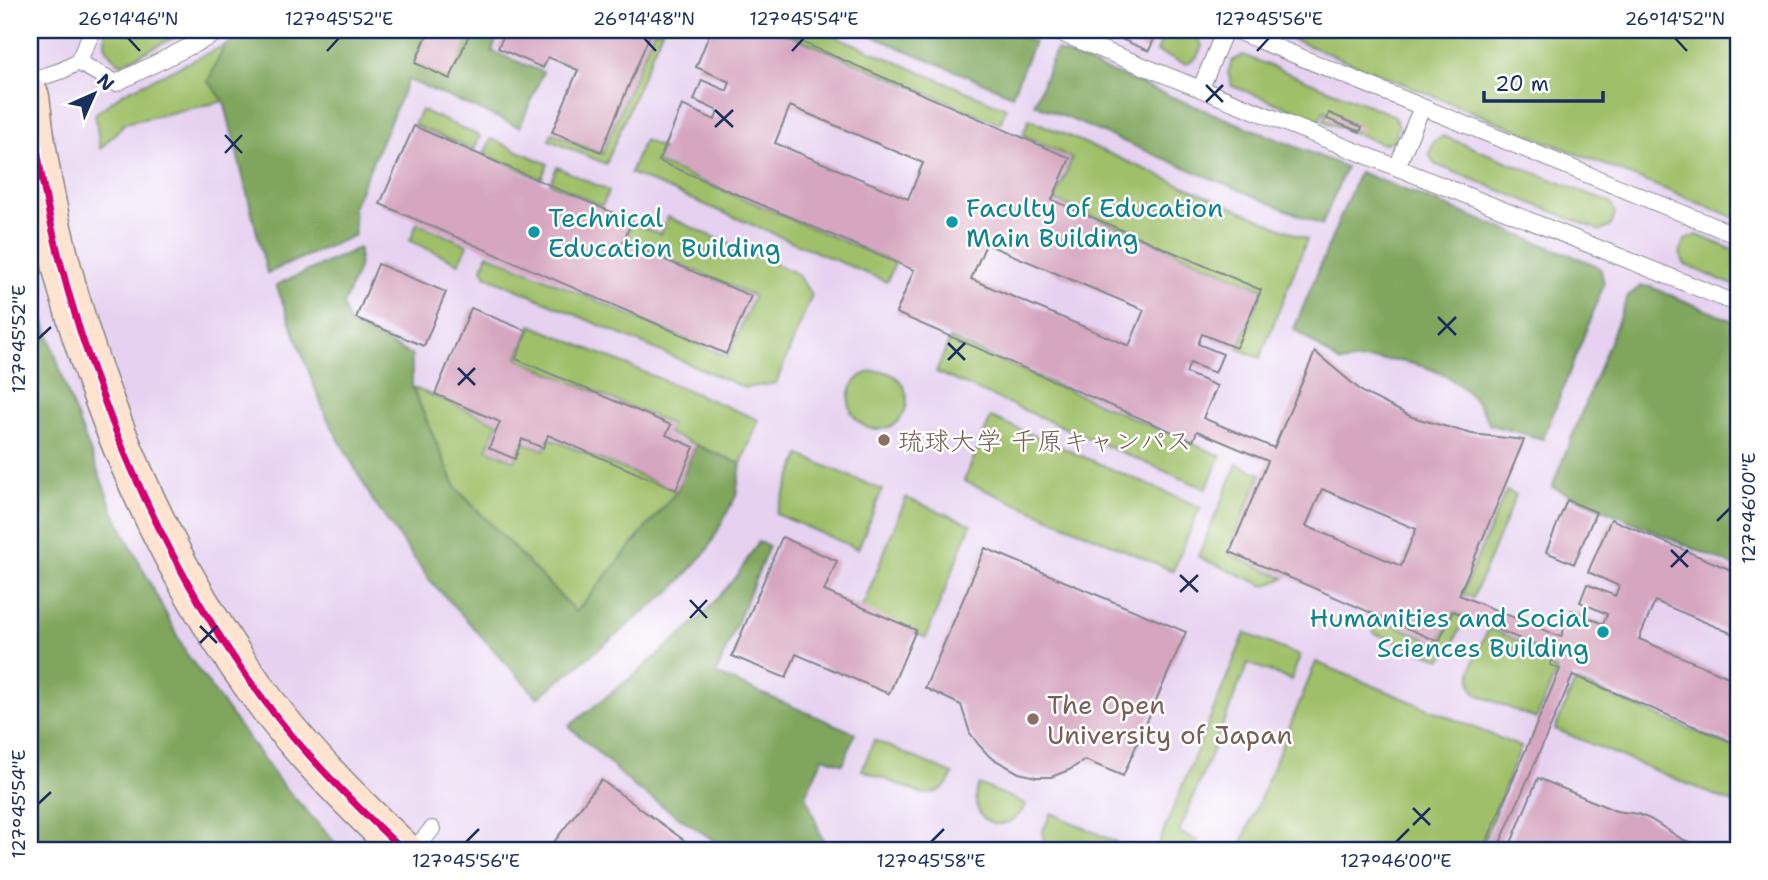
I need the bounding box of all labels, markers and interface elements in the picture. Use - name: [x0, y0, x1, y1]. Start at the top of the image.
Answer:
- text: 26°14'46"N: [77, 7, 179, 31]
- text: 127°45'52"E: [285, 7, 393, 31]
- text: 26°14'48"N: [593, 7, 695, 31]
- text: 127°45'54"E: [750, 7, 858, 31]
- text: 127°45'56"E: [1215, 7, 1323, 31]
- text: 26°14'52"N: [1625, 7, 1725, 31]
- north arrow: [60, 60, 130, 130]
- scale bar: [1484, 60, 1604, 104]
- text: N: [92, 68, 120, 96]
- text: 20 m: [1495, 70, 1549, 98]
- place label: Faculty of Education Main Building: [966, 190, 1223, 255]
- place label: Technical Education Building: [548, 200, 781, 265]
- marker: Faculty of Education Main Building: [944, 214, 960, 230]
- marker: Technical Education Building: [526, 224, 542, 240]
- text: 127°45'52"E: [7, 285, 31, 393]
- place label: 琉球大学 千原キャンパス: [898, 423, 1192, 458]
- marker: 琉球大学 千原キャンパス: [876, 432, 892, 448]
- text: 127°46'00"E: [1737, 452, 1761, 564]
- place label: Humanities and Social Sciences Building: [1310, 600, 1589, 665]
- marker: Humanities and Social Sciences Building: [1595, 624, 1611, 640]
- place label: The Open University of Japan: [1047, 687, 1292, 752]
- marker: The Open University of Japan: [1025, 711, 1041, 727]
- text: 127°45'54"E: [7, 750, 31, 858]
- text: 127°45'56"E: [412, 849, 520, 873]
- text: 127°45'58"E: [877, 849, 985, 873]
- text: 127°46'00"E: [1340, 849, 1452, 873]

